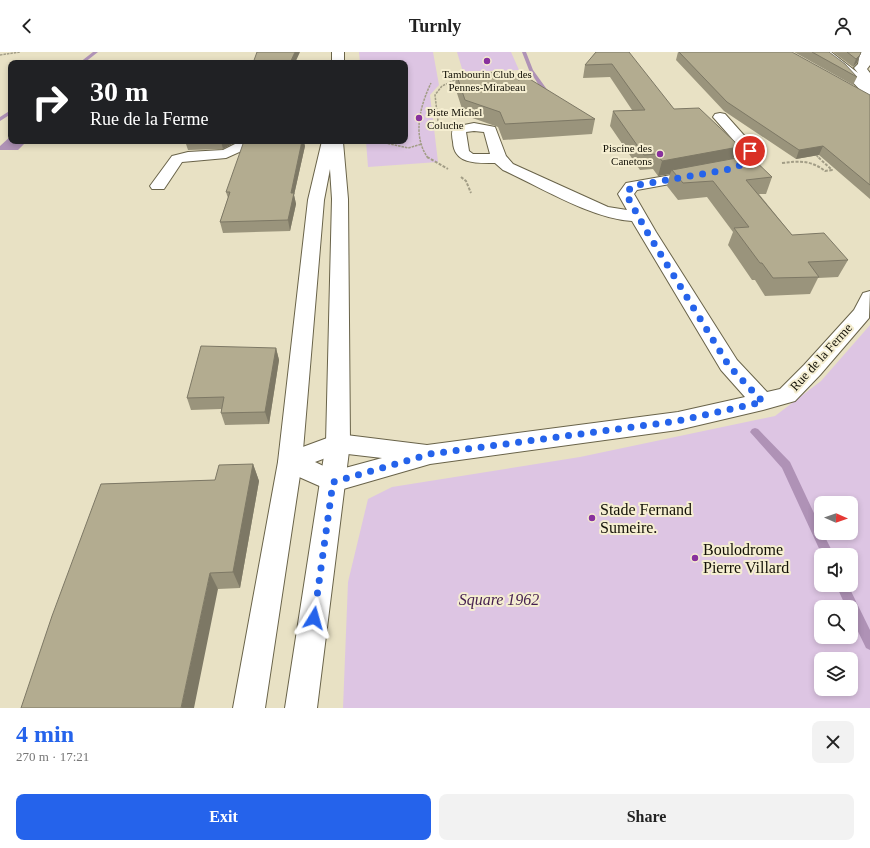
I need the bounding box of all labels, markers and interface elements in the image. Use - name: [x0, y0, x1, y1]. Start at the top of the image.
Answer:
- icon: back: [16, 15, 38, 37]
- icon: person: [832, 15, 854, 37]
- text: Turnly: [409, 16, 461, 36]
- marker: Tambourin Club des Pennes-Mirabeau: [482, 56, 492, 66]
- place label: Tambourin Club des Pennes-Mirabeau: [442, 68, 532, 93]
- icon: right: [24, 76, 76, 128]
- text: 30 m: [90, 76, 148, 107]
- place label: Piste Michel Coluche: [427, 106, 482, 131]
- text: Rue de la Ferme: [90, 109, 208, 129]
- marker: Piste Michel Coluche: [414, 113, 424, 123]
- pin: [733, 134, 767, 168]
- icon: arrive: [739, 140, 761, 162]
- place label: Piscine des Canetons: [603, 142, 652, 167]
- marker: Piscine des Canetons: [655, 149, 665, 159]
- street label: Rue de la Ferme: [787, 320, 855, 394]
- north arrow: [814, 496, 858, 540]
- map controls: [814, 496, 858, 696]
- place label: Stade Fernand Sumeire.: [600, 501, 692, 536]
- marker: Stade Fernand Sumeire.: [587, 513, 597, 523]
- place label: Boulodrome Pierre Villard: [703, 541, 789, 576]
- button: sound: [814, 548, 858, 592]
- marker: Boulodrome Pierre Villard: [690, 553, 700, 563]
- park label: Square 1962: [459, 591, 539, 609]
- position arrow: [293, 597, 335, 639]
- button: search: [814, 600, 858, 644]
- button: layers: [814, 652, 858, 696]
- text: 4 min: [16, 721, 74, 747]
- button: close: [812, 721, 854, 763]
- text: 270 m · 17:21: [16, 749, 89, 764]
- button: Exit: [16, 794, 431, 840]
- button: Share: [439, 794, 854, 840]

